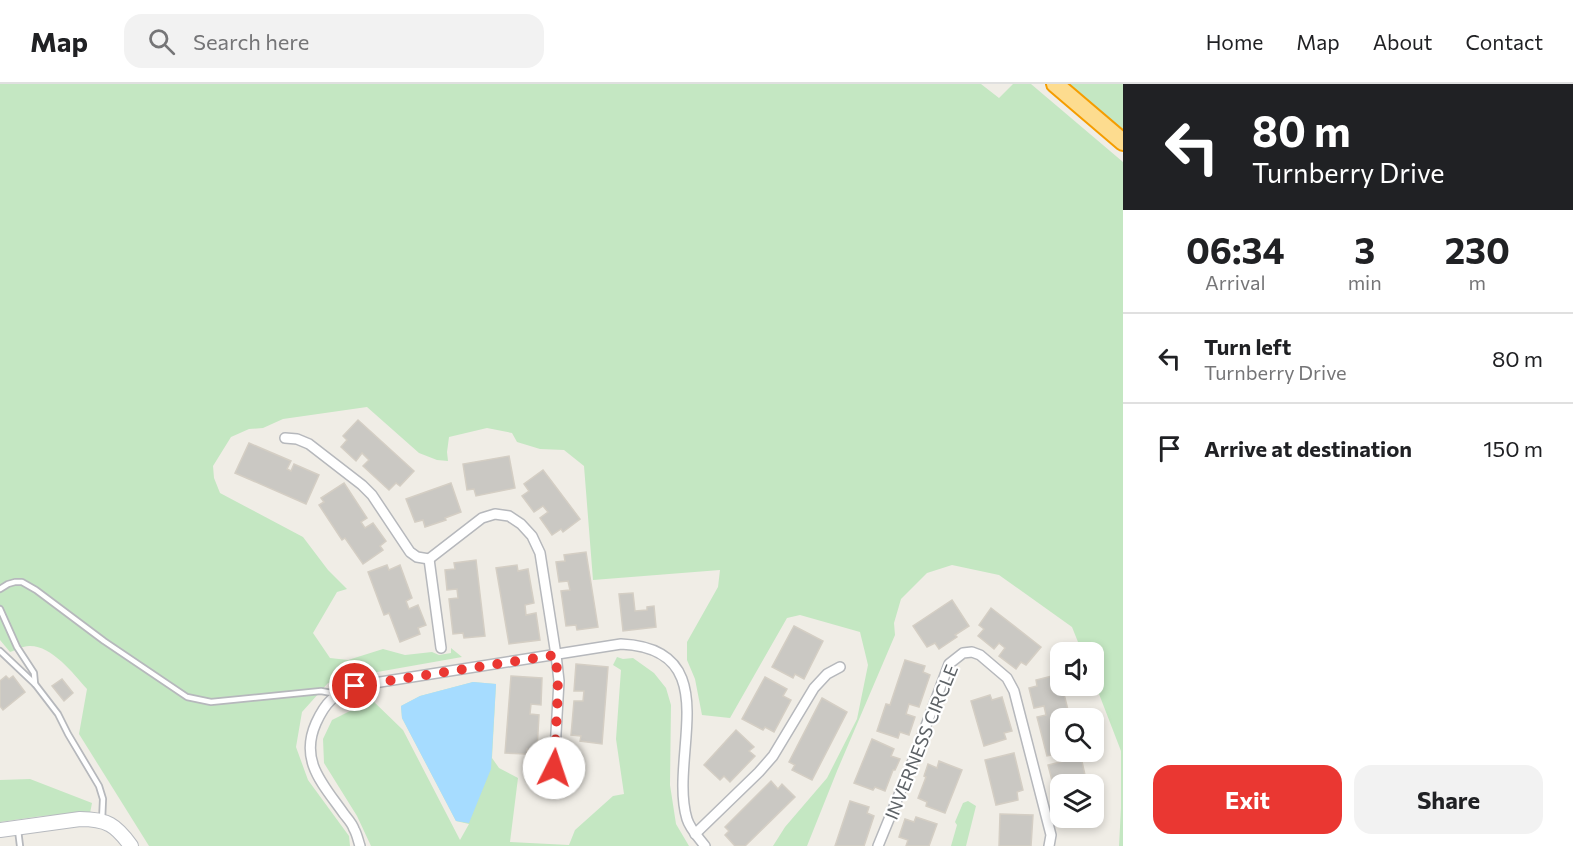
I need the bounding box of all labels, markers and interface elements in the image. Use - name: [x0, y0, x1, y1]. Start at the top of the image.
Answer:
- search box: [124, 14, 544, 68]
- text: Map: [30, 24, 88, 58]
- icon: search: [145, 25, 178, 58]
- text: Search here: [193, 28, 309, 55]
- text: Home: [1206, 29, 1263, 54]
- text: Map: [1296, 29, 1340, 54]
- text: About: [1373, 29, 1432, 54]
- text: Contact: [1465, 29, 1543, 54]
- text: 80 m: [1252, 104, 1351, 156]
- icon: left: [1153, 108, 1231, 186]
- text: Turnberry Drive: [1252, 156, 1445, 189]
- text: 06:34: [1186, 227, 1285, 271]
- text: 3: [1354, 227, 1375, 271]
- text: 230: [1445, 227, 1510, 271]
- text: Arrival: [1205, 270, 1266, 294]
- text: min: [1348, 270, 1382, 294]
- text: m: [1469, 270, 1486, 294]
- text: Turn left: [1204, 333, 1291, 360]
- icon: left: [1153, 342, 1186, 375]
- text: 80 m: [1492, 345, 1543, 372]
- text: Turnberry Drive: [1204, 360, 1347, 384]
- icon: arrive: [1153, 432, 1186, 465]
- text: Arrive at destination: [1204, 435, 1412, 462]
- text: 150 m: [1483, 435, 1543, 462]
- map controls: [1050, 642, 1104, 828]
- button: sound: [1050, 642, 1104, 696]
- pin: [329, 660, 380, 711]
- street label: INVERNESS CIRCLE: [880, 661, 962, 823]
- icon: arrive: [338, 669, 371, 702]
- button: search: [1050, 708, 1104, 762]
- position arrow: [522, 736, 586, 800]
- button: Exit: [1153, 765, 1342, 834]
- button: Share: [1354, 765, 1543, 834]
- button: layers: [1050, 774, 1104, 828]

